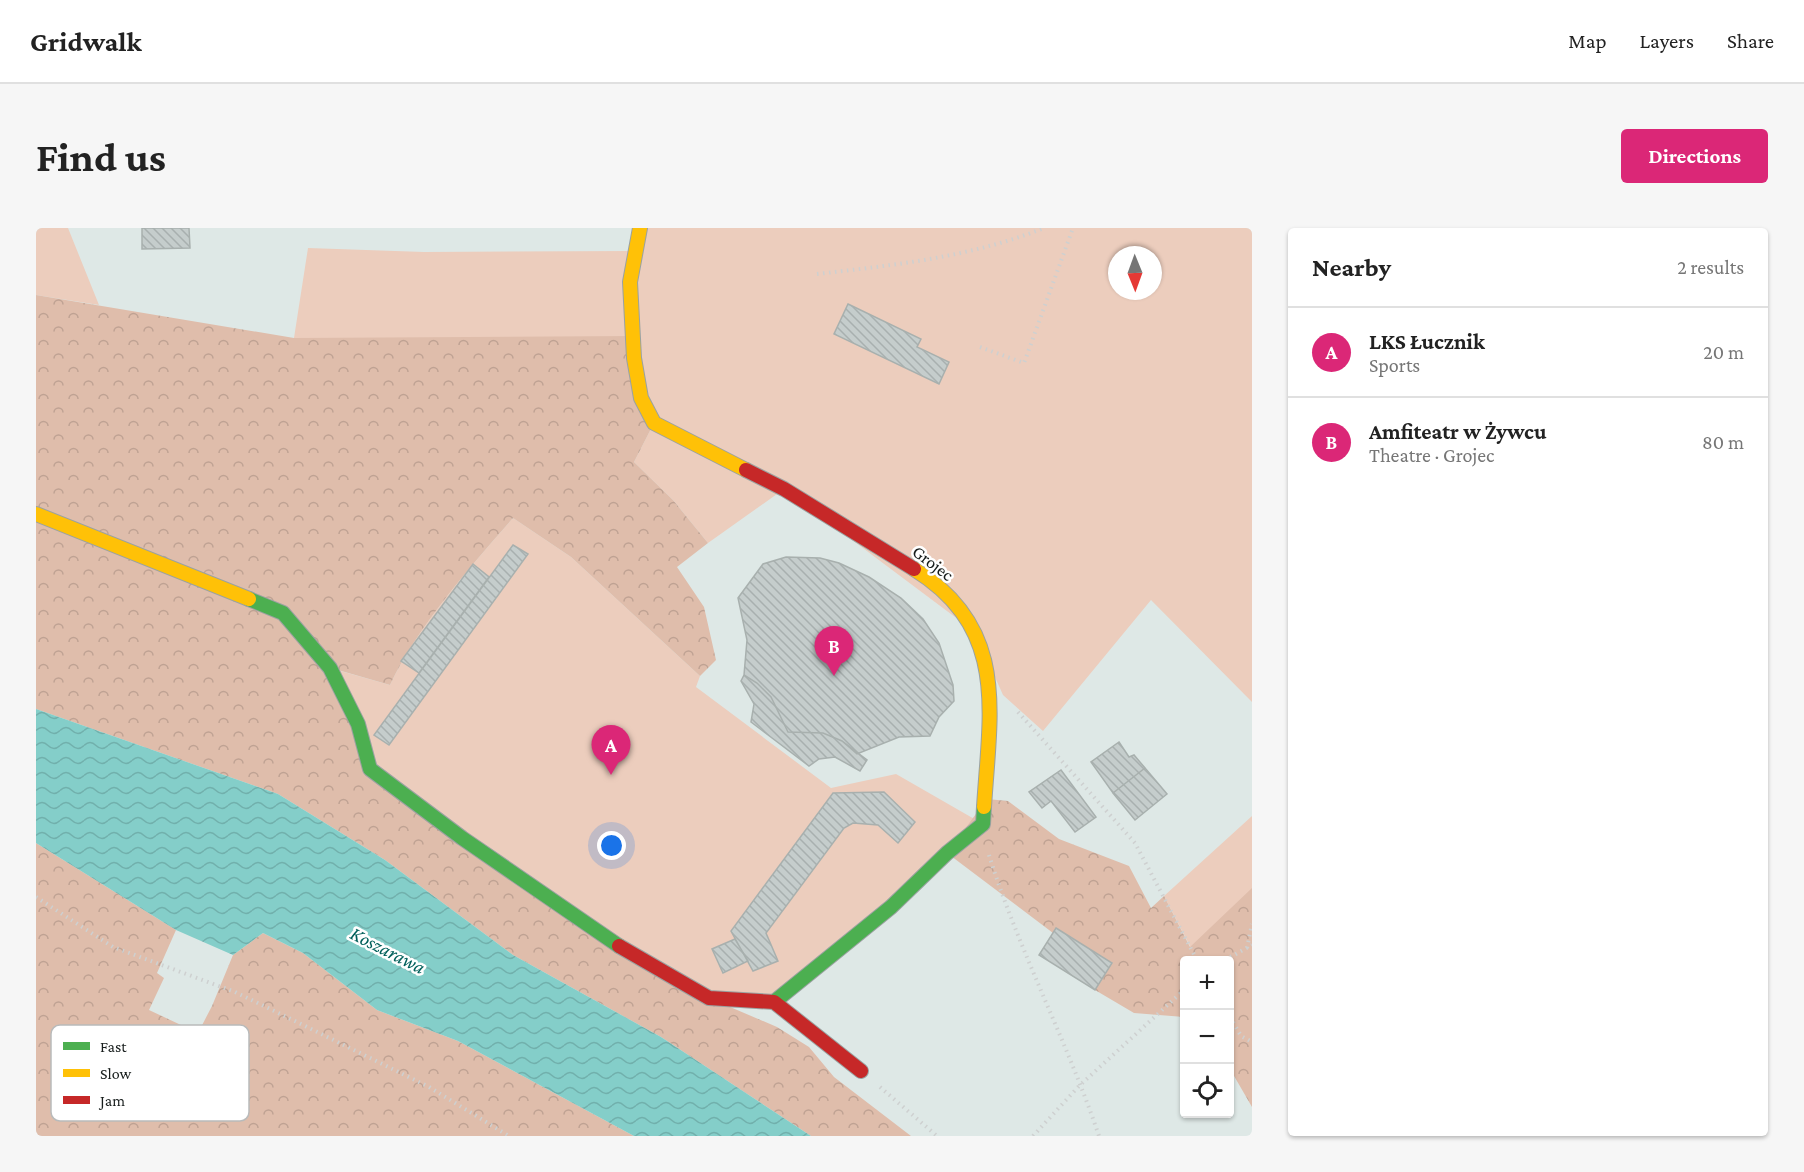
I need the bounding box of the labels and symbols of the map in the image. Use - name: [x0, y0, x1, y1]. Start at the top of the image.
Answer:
- north arrow: [1108, 246, 1162, 300]
- street label: Grojec: [908, 541, 958, 586]
- pin: B: [814, 626, 854, 676]
- pin: A: [592, 726, 630, 775]
- your location: [597, 831, 626, 860]
- water label: Koszarawa: [347, 922, 429, 978]
- legend: [51, 1025, 249, 1121]
- text: Fast: [100, 1038, 127, 1055]
- text: Slow: [100, 1065, 132, 1082]
- text: Jam: [98, 1092, 125, 1110]

